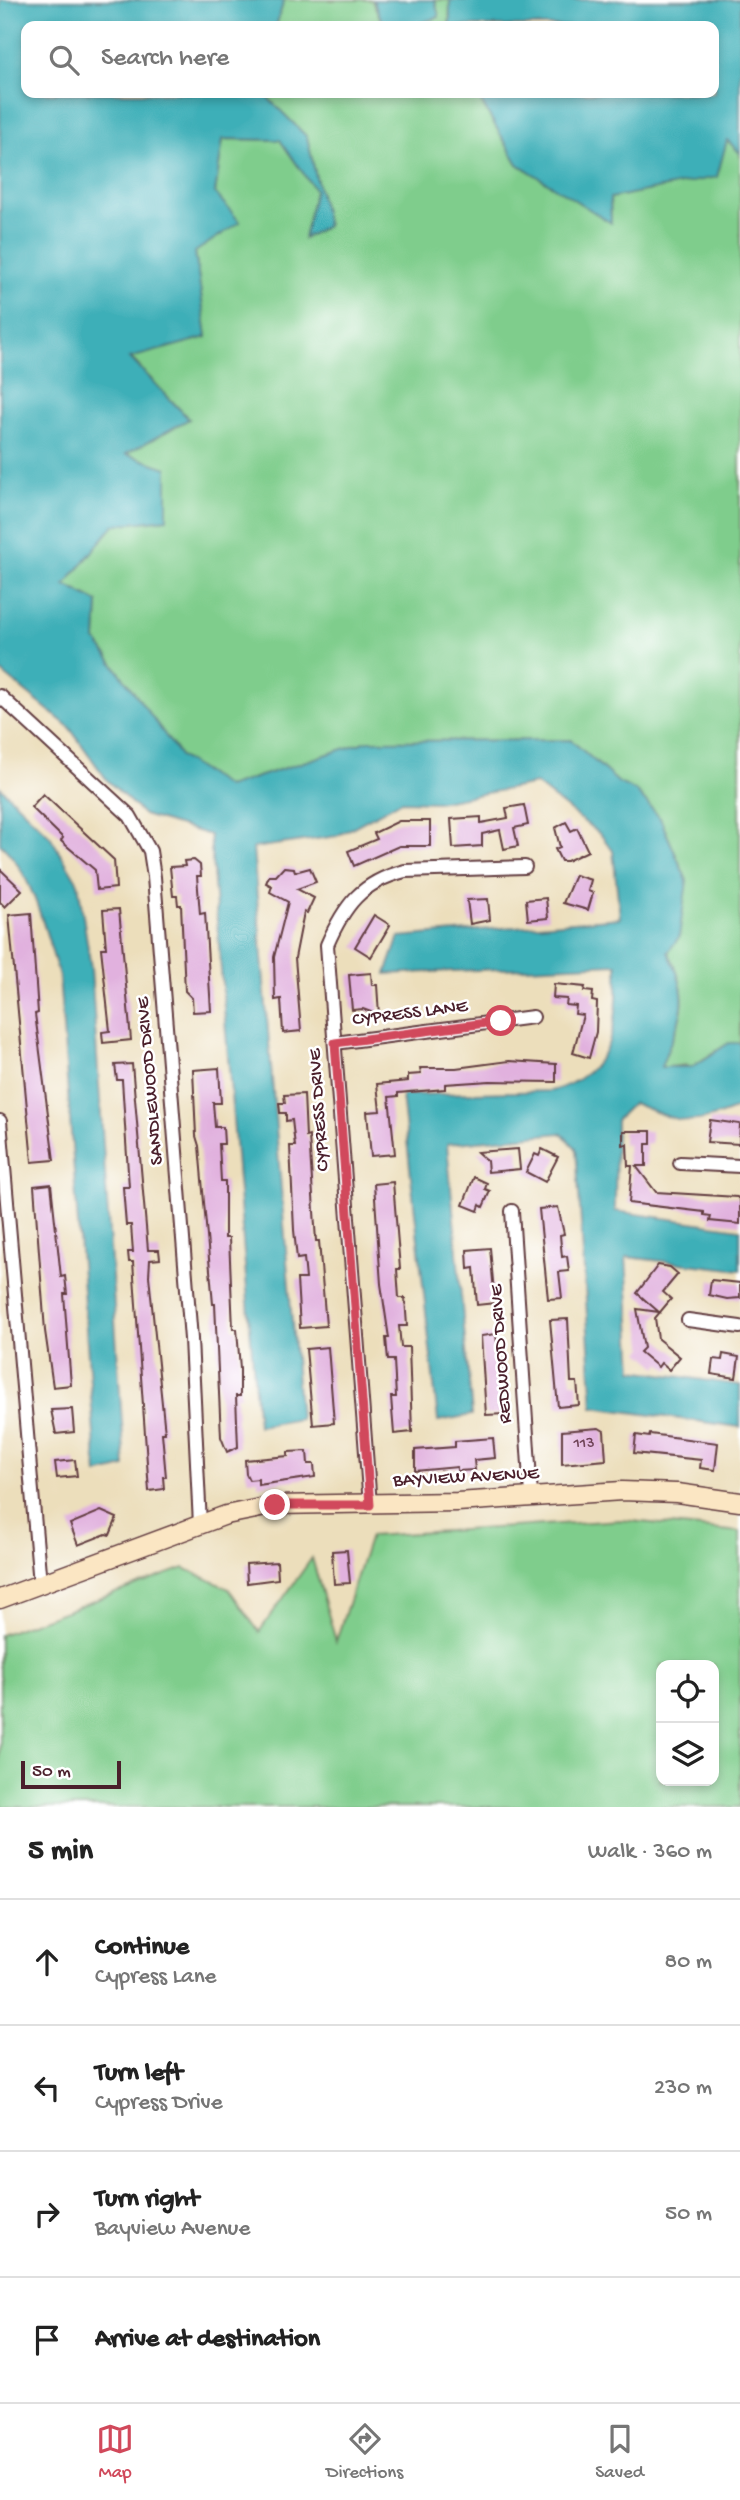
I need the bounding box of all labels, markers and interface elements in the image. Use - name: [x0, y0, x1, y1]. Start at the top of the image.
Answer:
- search box: [21, 21, 719, 98]
- icon: search: [45, 41, 83, 79]
- text: Search here: [101, 44, 229, 75]
- street label: SANDLEWOOD DRIVE: [132, 995, 170, 1166]
- street label: CYPRESS LANE: [351, 995, 470, 1032]
- route start: [485, 1005, 516, 1036]
- street label: CYPRESS DRIVE: [304, 1047, 336, 1172]
- street label: REDWOOD DRIVE: [486, 1283, 518, 1424]
- house number: 113: [572, 1435, 595, 1454]
- street label: BAYVIEW AVENUE: [391, 1463, 541, 1493]
- route end: [259, 1489, 290, 1520]
- map controls: [656, 1660, 719, 1786]
- button: locate: [656, 1660, 719, 1723]
- button: layers: [656, 1723, 719, 1786]
- scale bar: [21, 1758, 121, 1790]
- text: 50 m: [32, 1761, 71, 1784]
- text: 5 min: [28, 1835, 93, 1870]
- text: Walk · 360 m: [588, 1839, 712, 1866]
- text: Continue: [95, 1933, 189, 1964]
- icon: ahead: [28, 1943, 66, 1981]
- text: 80 m: [665, 1949, 712, 1976]
- text: Cypress Lane: [95, 1964, 217, 1991]
- text: Turn left: [95, 2059, 183, 2090]
- icon: left: [28, 2069, 66, 2107]
- text: 230 m: [654, 2075, 712, 2102]
- text: Cypress Drive: [95, 2090, 223, 2117]
- text: Turn right: [95, 2185, 199, 2216]
- icon: right: [28, 2195, 66, 2233]
- text: 50 m: [665, 2201, 712, 2228]
- text: Bayview Avenue: [95, 2216, 250, 2243]
- icon: arrive: [28, 2321, 66, 2359]
- text: Arrive at destination: [95, 2325, 320, 2356]
- tab: Map: [96, 2420, 134, 2485]
- tab: Directions: [326, 2420, 403, 2485]
- tab: Saved: [595, 2420, 644, 2485]

